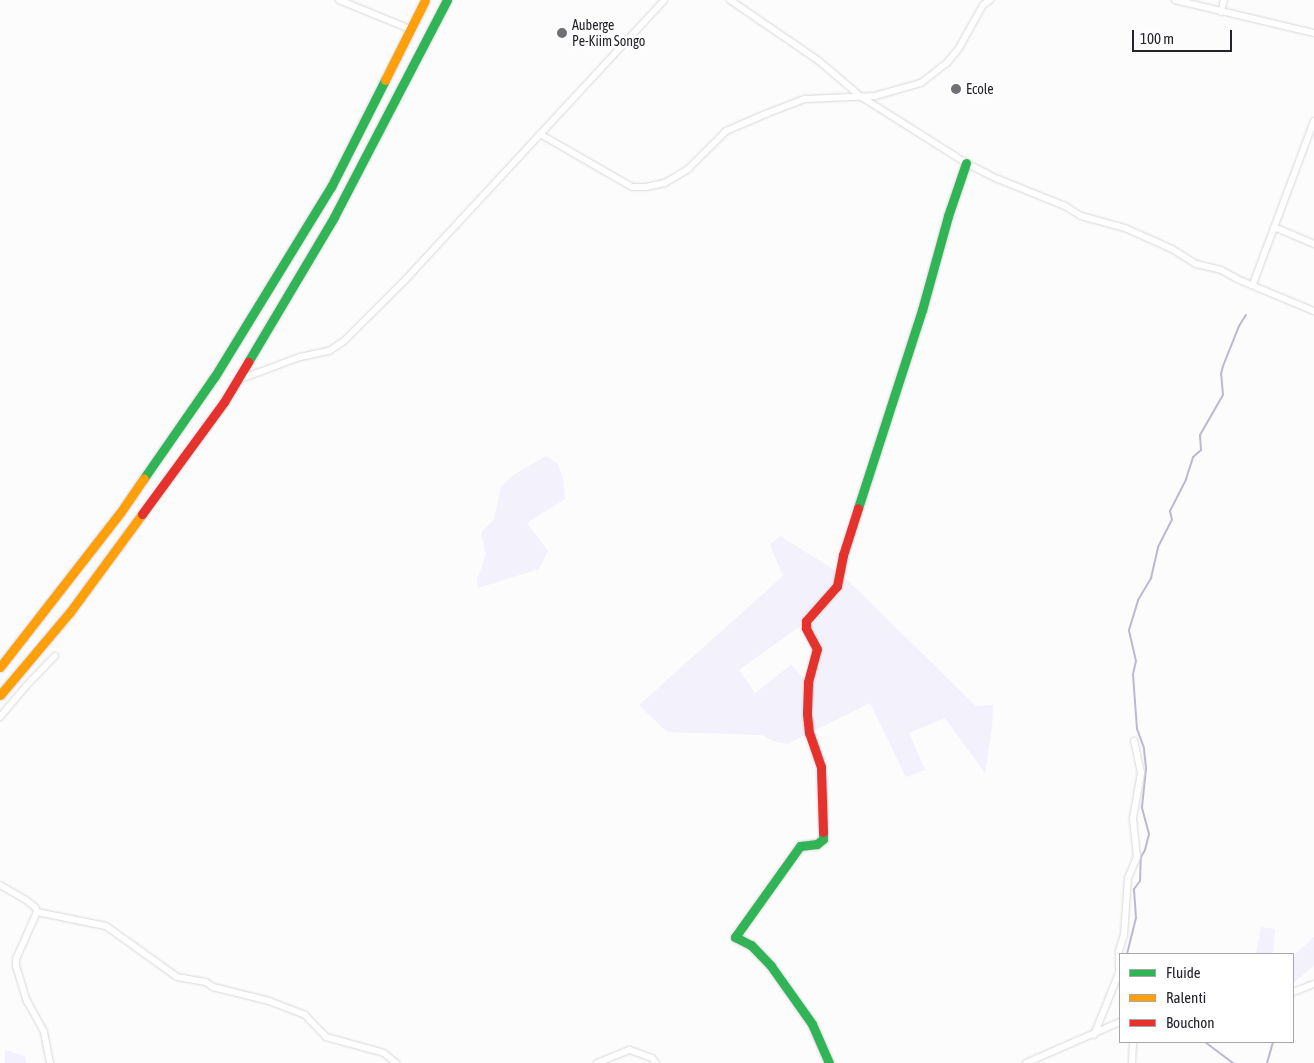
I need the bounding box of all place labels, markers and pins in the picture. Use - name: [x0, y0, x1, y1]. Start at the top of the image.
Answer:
- place label: Auberge Pe-Kiim Songo: [572, 17, 645, 49]
- marker: Auberge Pe-Kiim Songo: [556, 27, 568, 39]
- place label: Ecole: [966, 81, 994, 97]
- marker: Ecole: [950, 83, 962, 95]

